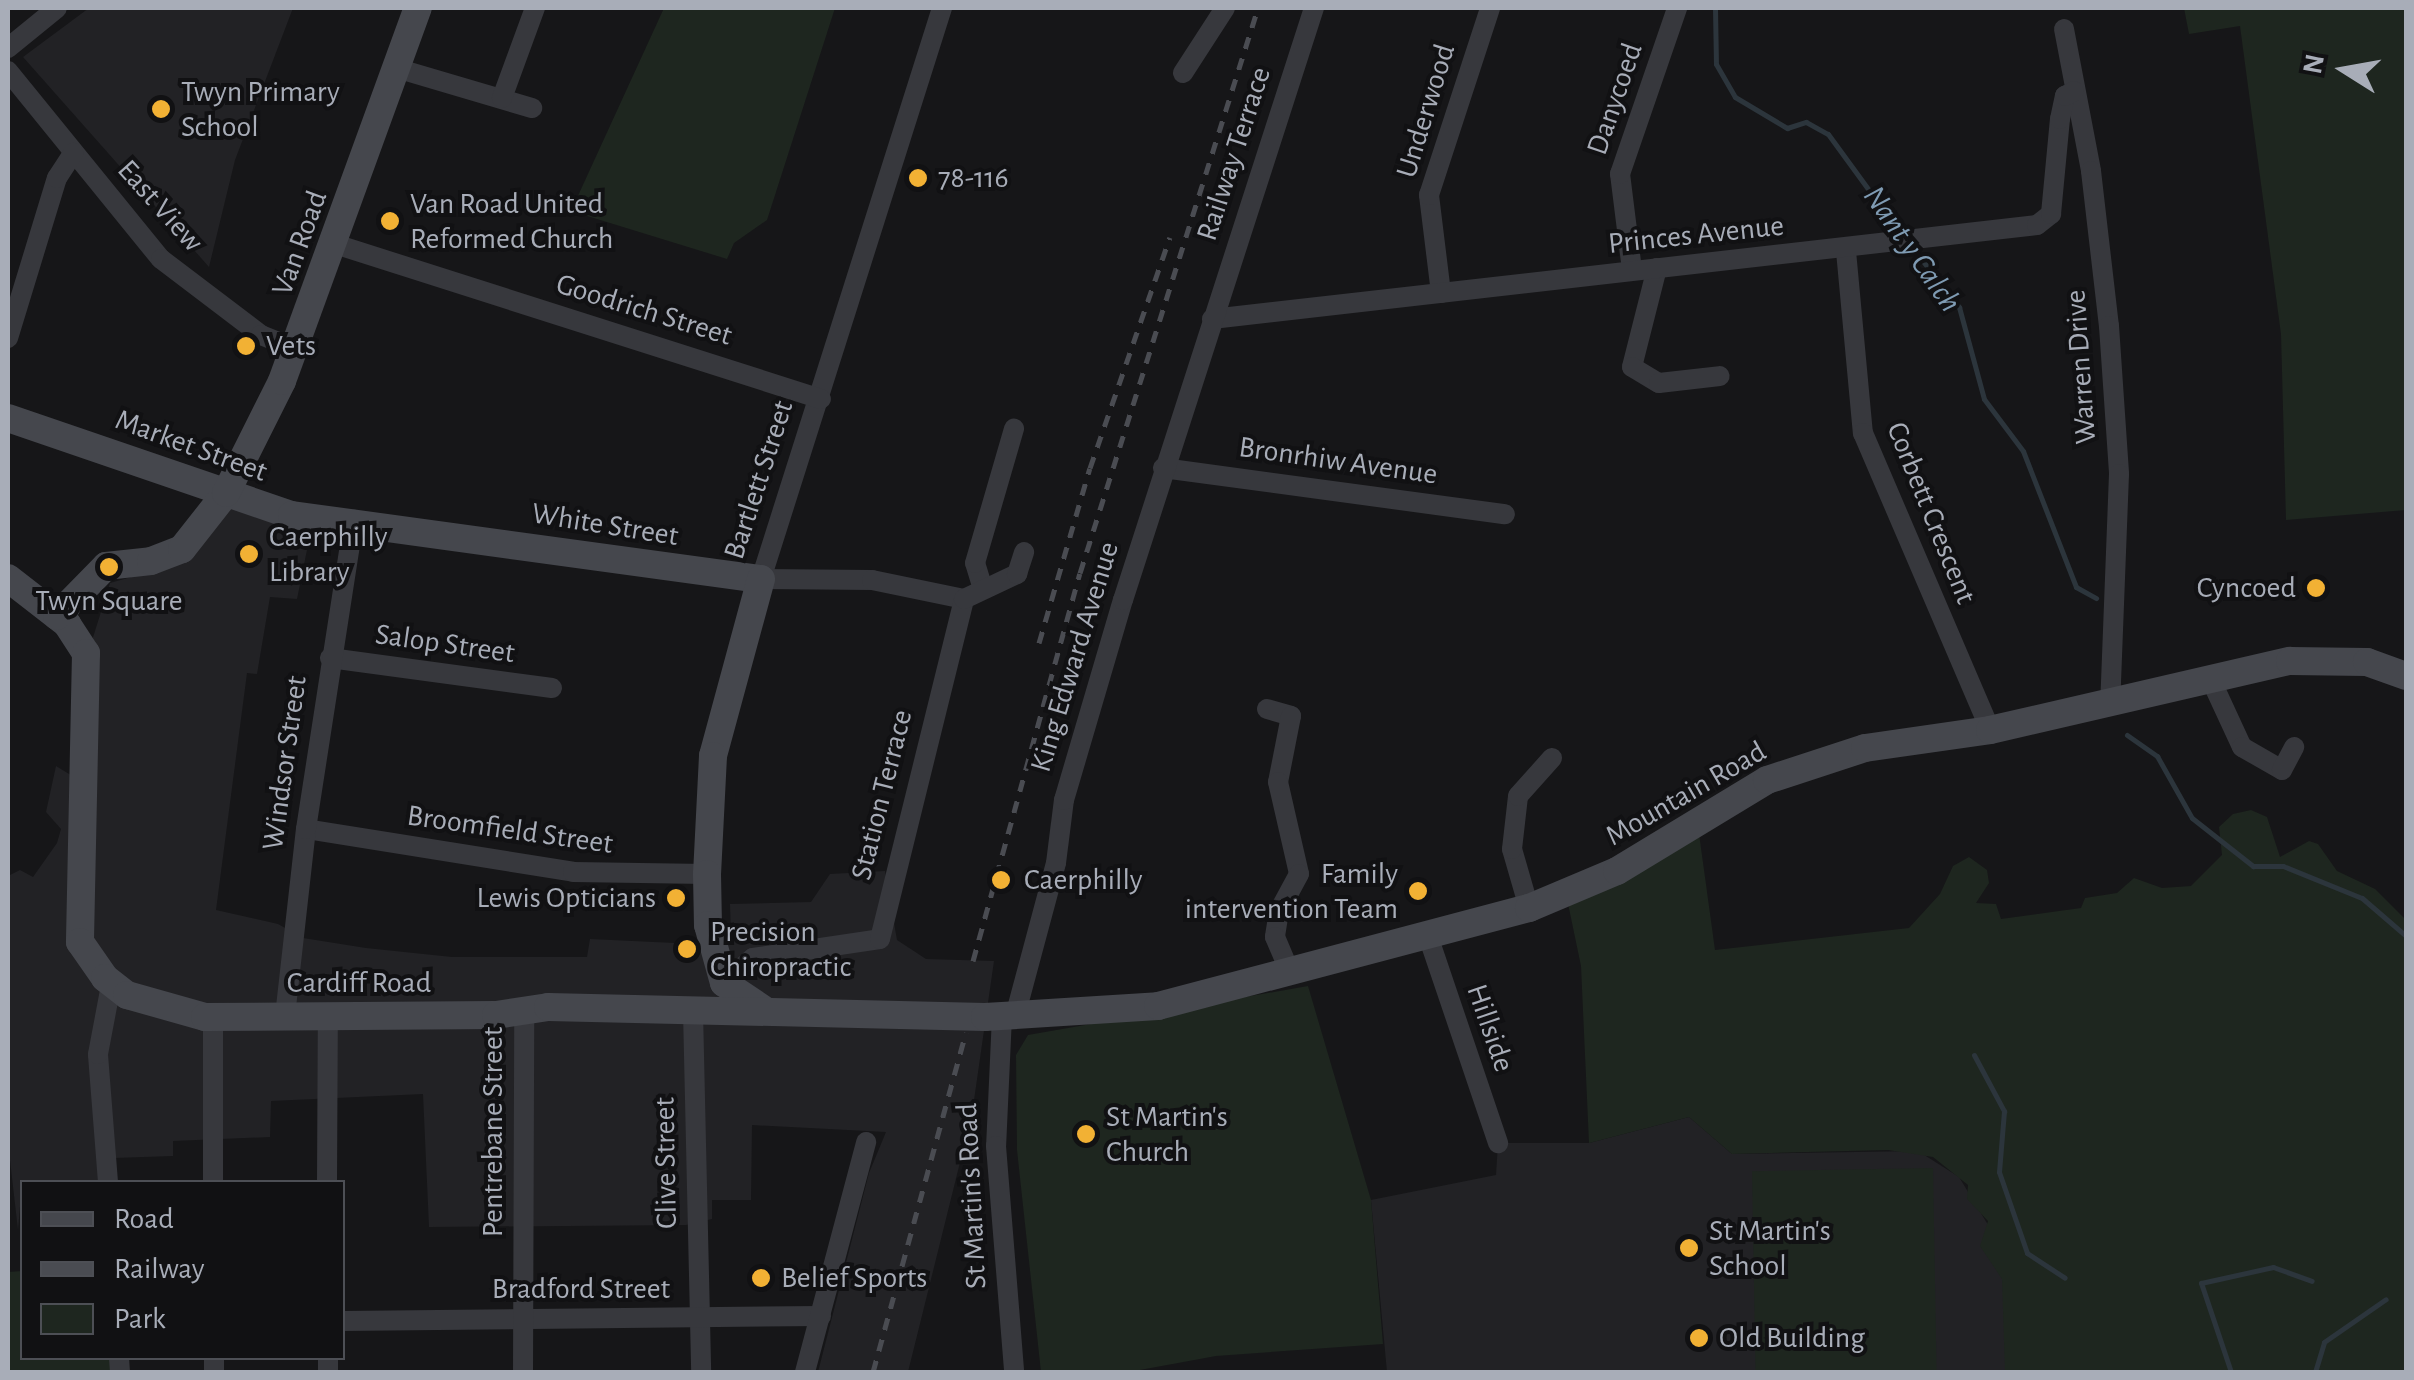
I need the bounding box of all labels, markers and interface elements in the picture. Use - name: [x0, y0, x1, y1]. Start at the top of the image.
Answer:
- north arrow: [2294, 20, 2394, 120]
- street label: Danycoed: [1579, 38, 1651, 160]
- street label: Underwood: [1389, 40, 1463, 182]
- text: N: [2299, 52, 2330, 77]
- street label: Railway Terrace: [1189, 63, 1279, 245]
- place label: Twyn Primary School: [181, 74, 340, 144]
- marker: Twyn Primary School: [150, 98, 172, 120]
- street label: East View: [109, 152, 211, 260]
- place label: 78-116: [938, 160, 1009, 196]
- marker: 78-116: [907, 167, 929, 189]
- water label: Nant y Calch: [1855, 178, 1969, 320]
- street label: Van Road: [264, 186, 336, 300]
- place label: Van Road United Reformed Church: [410, 186, 613, 256]
- street label: Princes Avenue: [1606, 208, 1786, 262]
- marker: Van Road United Reformed Church: [379, 210, 401, 232]
- street label: Goodrich Street: [552, 266, 736, 354]
- street label: Warren Drive: [2058, 289, 2104, 445]
- place label: Vets: [266, 328, 316, 364]
- marker: Vets: [235, 335, 257, 357]
- street label: Bartlett Street: [716, 396, 802, 564]
- street label: Market Street: [110, 402, 272, 490]
- street label: Corbett Crescent: [1878, 417, 1984, 609]
- street label: Bronrhiw Avenue: [1236, 429, 1440, 493]
- street label: White Street: [529, 496, 681, 554]
- place label: Caerphilly Library: [269, 519, 388, 590]
- street label: King Edward Avenue: [1023, 538, 1127, 776]
- marker: Caerphilly Library: [238, 543, 260, 565]
- marker: Twyn Square: [98, 556, 120, 578]
- place label: Cyncoed: [2197, 570, 2296, 606]
- marker: Cyncoed: [2305, 577, 2327, 599]
- place label: Twyn Square: [35, 583, 183, 619]
- street label: Salop Street: [373, 616, 517, 672]
- street label: Windsor Street: [255, 673, 315, 853]
- street label: Station Terrace: [843, 706, 921, 884]
- street label: Mountain Road: [1599, 734, 1773, 854]
- street label: Broomfield Street: [405, 798, 615, 862]
- place label: Family intervention Team: [1185, 856, 1398, 926]
- place label: Caerphilly: [1024, 862, 1143, 898]
- marker: Caerphilly: [988, 867, 1014, 893]
- place label: Lewis Opticians: [476, 880, 656, 916]
- marker: Family intervention Team: [1407, 880, 1429, 902]
- marker: Lewis Opticians: [665, 887, 687, 909]
- place label: Precision Chiropractic: [710, 914, 851, 984]
- marker: Precision Chiropractic: [674, 936, 700, 962]
- street label: Cardiff Road: [287, 965, 431, 1001]
- street label: Hillside: [1458, 979, 1522, 1077]
- street label: Pentrebane Street: [475, 1027, 511, 1237]
- street label: Clive Street: [647, 1097, 685, 1229]
- place label: St Martin's Church: [1106, 1099, 1228, 1170]
- street label: St Martin's Road: [949, 1102, 995, 1290]
- marker: St Martin's Church: [1075, 1123, 1097, 1145]
- legend: [20, 1180, 345, 1360]
- text: Road: [114, 1204, 174, 1234]
- place label: St Martin's School: [1709, 1213, 1831, 1284]
- marker: St Martin's School: [1678, 1237, 1700, 1259]
- text: Railway: [114, 1254, 205, 1284]
- place label: Belief Sports: [781, 1260, 927, 1296]
- marker: Belief Sports: [750, 1267, 772, 1289]
- street label: Bradford Street: [492, 1271, 670, 1307]
- text: Park: [114, 1304, 166, 1334]
- place label: Old Building: [1719, 1320, 1865, 1356]
- marker: Old Building: [1688, 1327, 1710, 1349]

